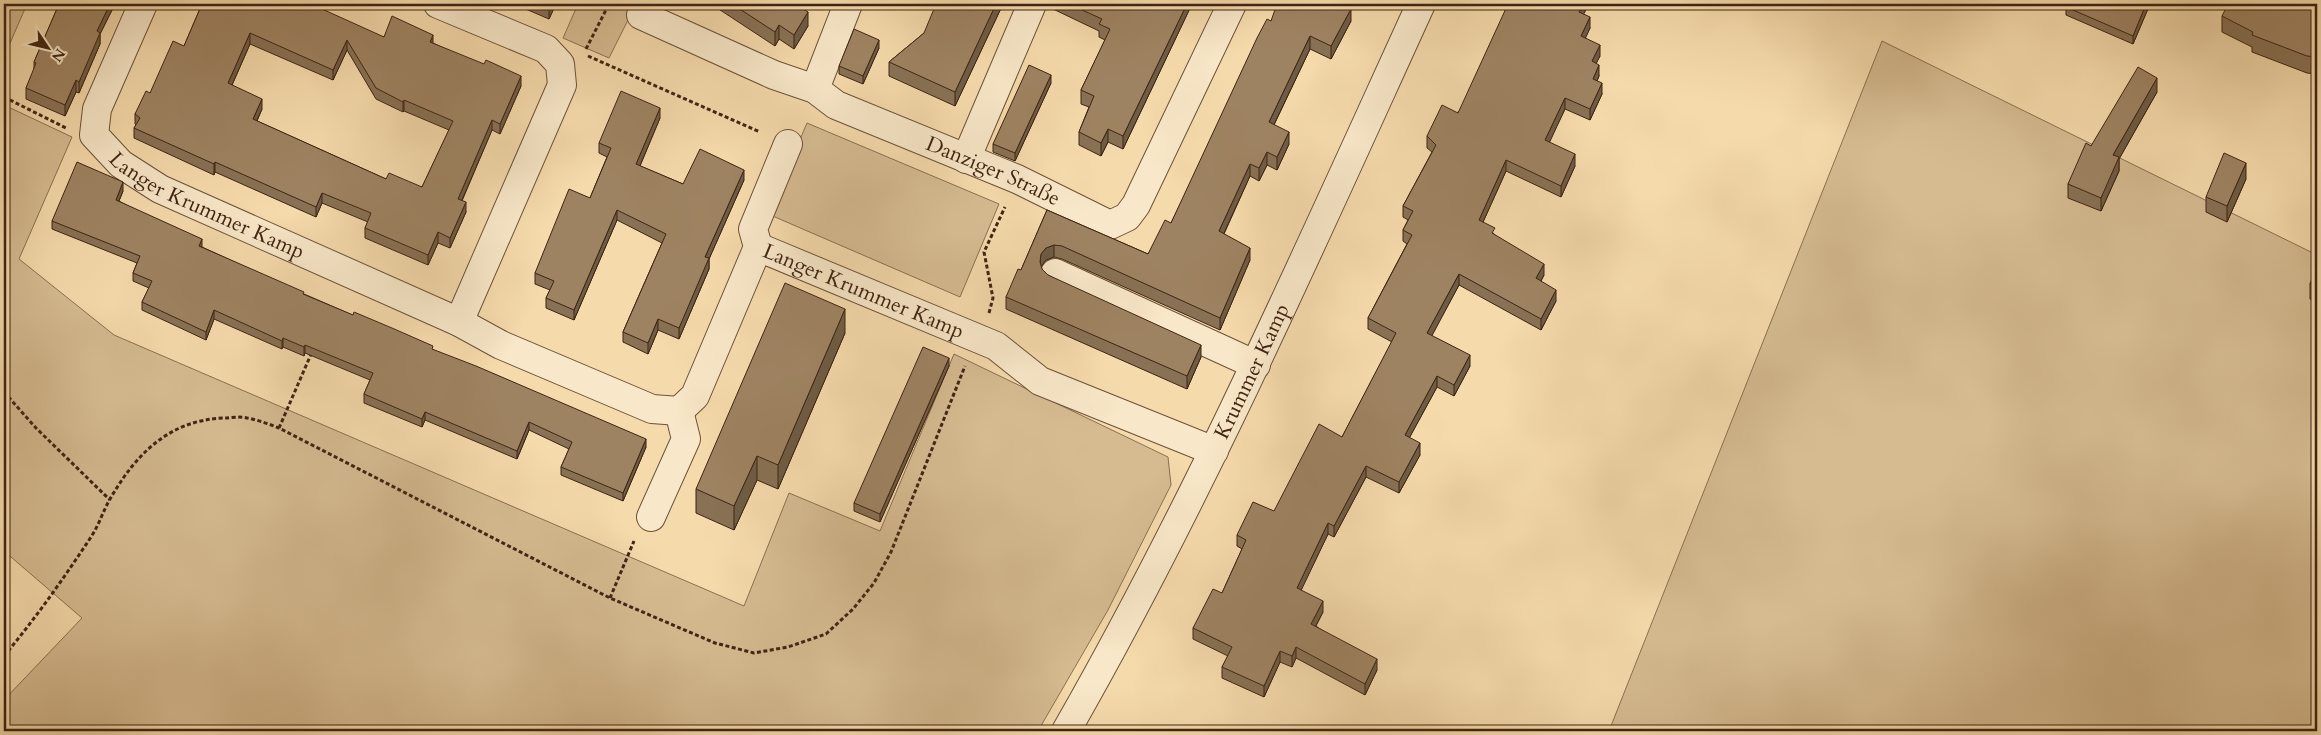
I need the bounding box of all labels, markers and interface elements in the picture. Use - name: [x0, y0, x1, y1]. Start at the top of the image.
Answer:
- north arrow: [22, 22, 72, 72]
- text: N: [47, 45, 70, 66]
- street label: Danziger Straße: [921, 129, 1065, 213]
- street label: Langer Krummer Kamp: [102, 146, 309, 266]
- street label: Langer Krummer Kamp: [758, 237, 968, 346]
- street label: Krummer Kamp: [1207, 299, 1297, 444]

